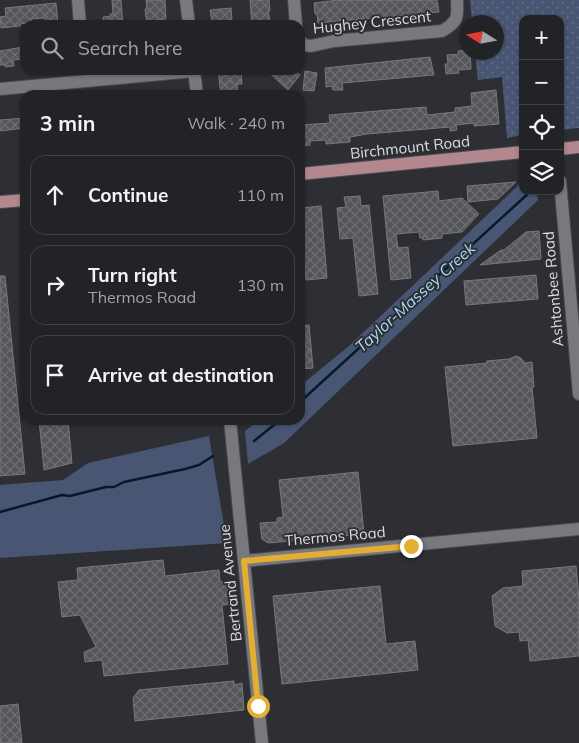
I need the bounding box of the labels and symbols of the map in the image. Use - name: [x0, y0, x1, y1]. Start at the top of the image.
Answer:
- street label: Hughey Crescent: [312, 6, 432, 38]
- north arrow: [459, 15, 504, 60]
- street label: Birchmount Road: [349, 131, 471, 163]
- street label: Ashtonbee Road: [538, 231, 568, 347]
- water label: Taylor-Massey Creek: [351, 237, 480, 356]
- street label: Thermos Road: [284, 522, 386, 550]
- street label: Bertrand Avenue: [214, 523, 246, 643]
- route end: [400, 535, 423, 558]
- route start: [247, 695, 270, 718]

